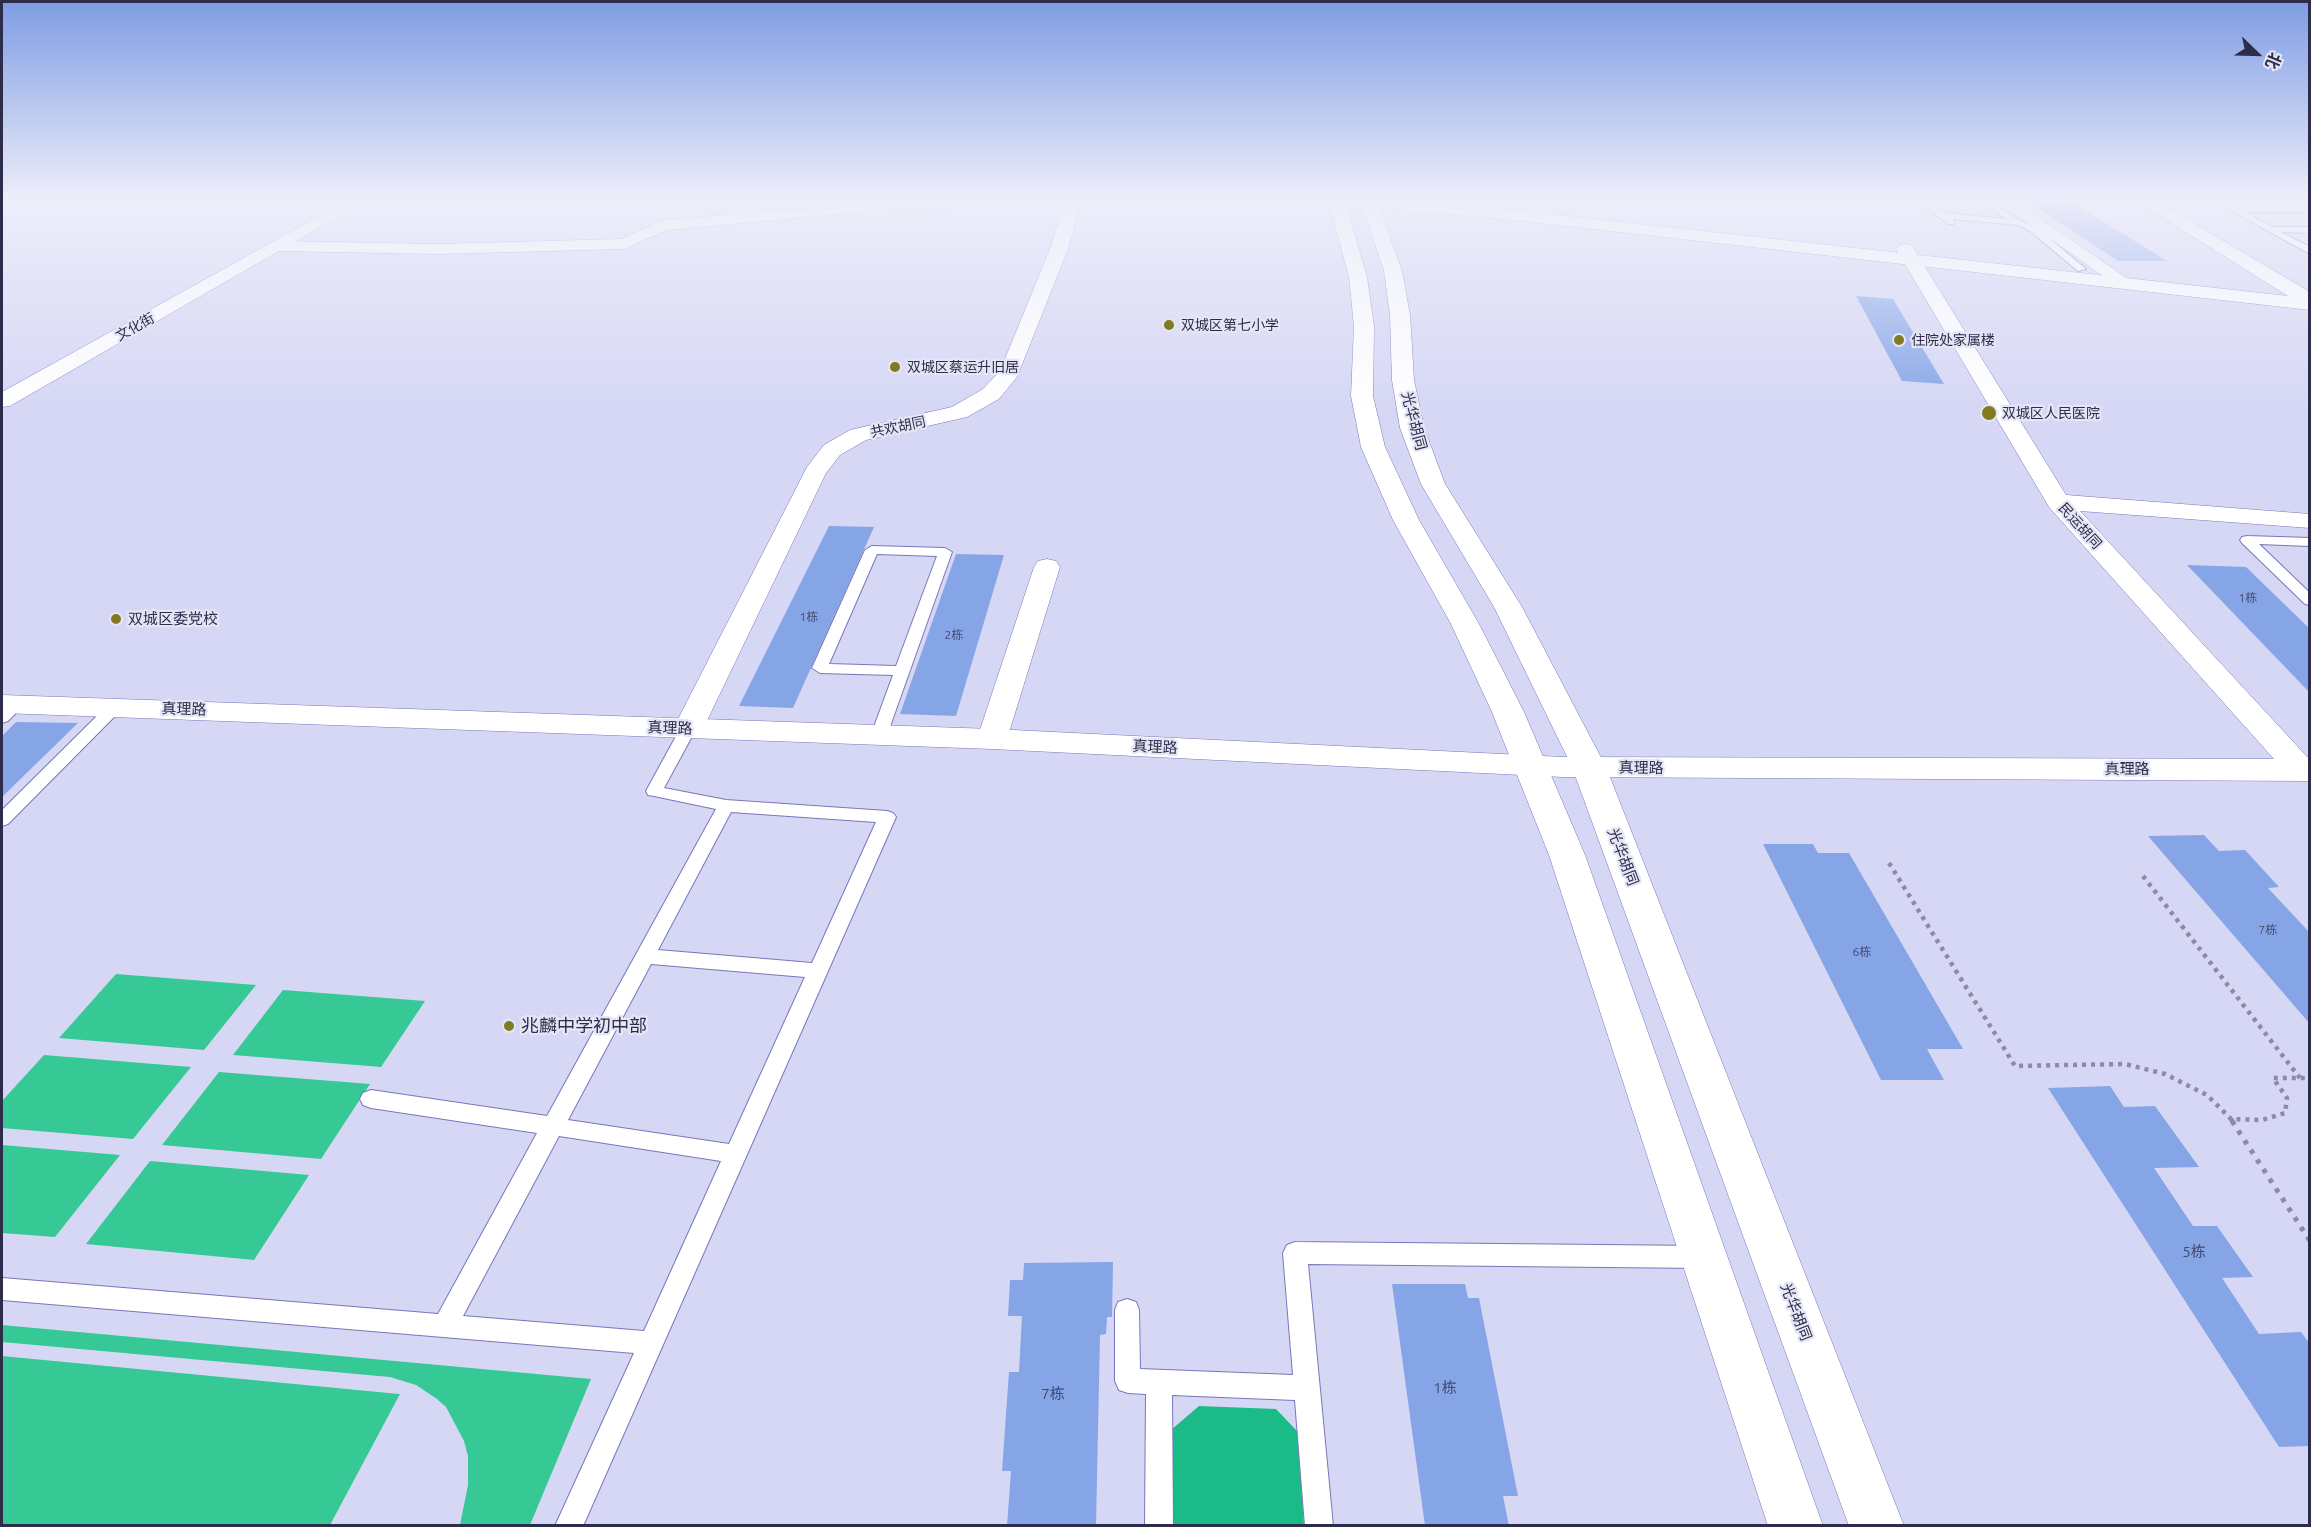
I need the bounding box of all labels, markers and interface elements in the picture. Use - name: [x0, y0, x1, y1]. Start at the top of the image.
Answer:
- north arrow: [2227, 24, 2287, 84]
- text: 北: [2262, 50, 2285, 72]
- street label: 文化街: [113, 309, 157, 345]
- place label: 双城区第七小学: [1181, 317, 1279, 333]
- marker: 双城区第七小学: [1162, 318, 1176, 332]
- place label: 住院处家属楼: [1911, 332, 1995, 348]
- marker: 住院处家属楼: [1892, 333, 1906, 347]
- place label: 双城区蔡运升旧居: [907, 359, 1019, 375]
- marker: 双城区蔡运升旧居: [888, 360, 902, 374]
- street label: 光华胡同: [1398, 390, 1430, 452]
- marker: 双城区人民医院: [1980, 404, 1998, 422]
- place label: 双城区人民医院: [2002, 405, 2100, 421]
- street label: 共欢胡同: [869, 413, 927, 441]
- street label: 民运胡同: [2055, 500, 2105, 552]
- house number: 1栋: [2239, 591, 2257, 605]
- place label: 双城区委党校: [128, 610, 218, 628]
- house number: 1栋: [800, 610, 818, 624]
- marker: 双城区委党校: [109, 612, 123, 626]
- house number: 2栋: [945, 628, 963, 642]
- street label: 真理路: [161, 699, 207, 719]
- street label: 真理路: [647, 718, 693, 738]
- street label: 真理路: [1132, 737, 1178, 757]
- street label: 真理路: [1618, 759, 1664, 777]
- street label: 真理路: [2105, 760, 2149, 778]
- street label: 光华胡同: [1604, 826, 1642, 888]
- house number: 7栋: [2259, 923, 2277, 937]
- house number: 6栋: [1853, 945, 1871, 959]
- place label: 兆麟中学初中部: [521, 1015, 647, 1037]
- marker: 兆麟中学初中部: [502, 1019, 516, 1033]
- house number: 5栋: [2182, 1243, 2206, 1261]
- street label: 光华胡同: [1777, 1281, 1815, 1343]
- house number: 1栋: [1433, 1379, 1457, 1397]
- house number: 7栋: [1041, 1385, 1065, 1403]

